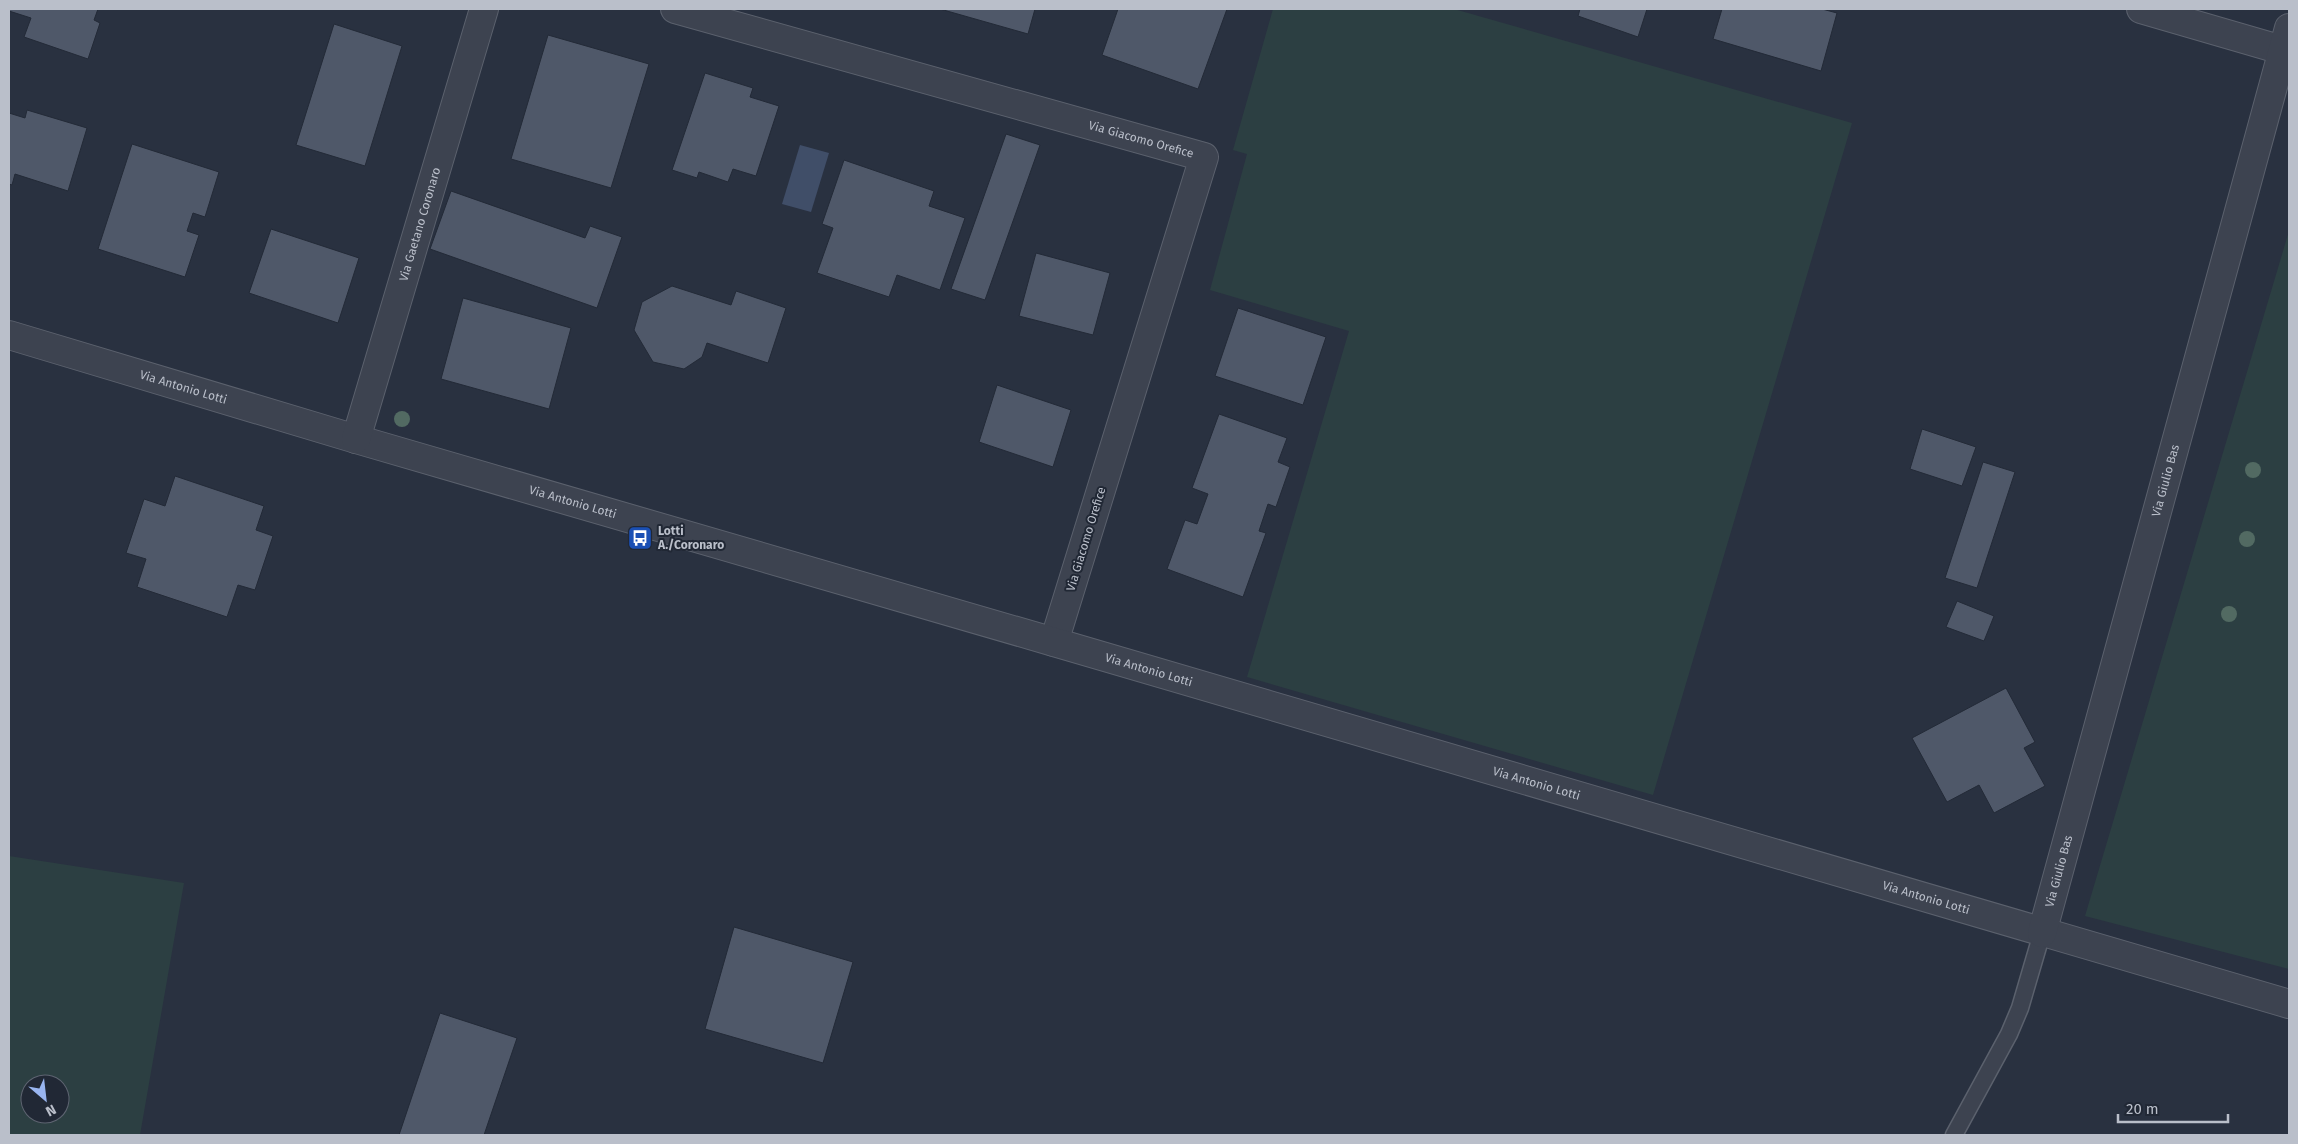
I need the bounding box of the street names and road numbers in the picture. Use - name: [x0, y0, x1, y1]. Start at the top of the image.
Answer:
- street label: Via Giacomo Orefice: [1087, 118, 1195, 161]
- street label: Via Gaetano Coronaro: [396, 166, 443, 283]
- street label: Via Antonio Lotti: [138, 368, 229, 407]
- street label: Via Giulio Bas: [2149, 443, 2182, 518]
- street label: Via Antonio Lotti: [527, 483, 618, 521]
- street label: Via Giacomo Orefice: [1063, 485, 1109, 593]
- street label: Via Antonio Lotti: [1104, 650, 1194, 689]
- street label: Via Antonio Lotti: [1491, 764, 1582, 803]
- street label: Via Giulio Bas: [2042, 833, 2075, 909]
- street label: Via Antonio Lotti: [1881, 878, 1971, 917]

